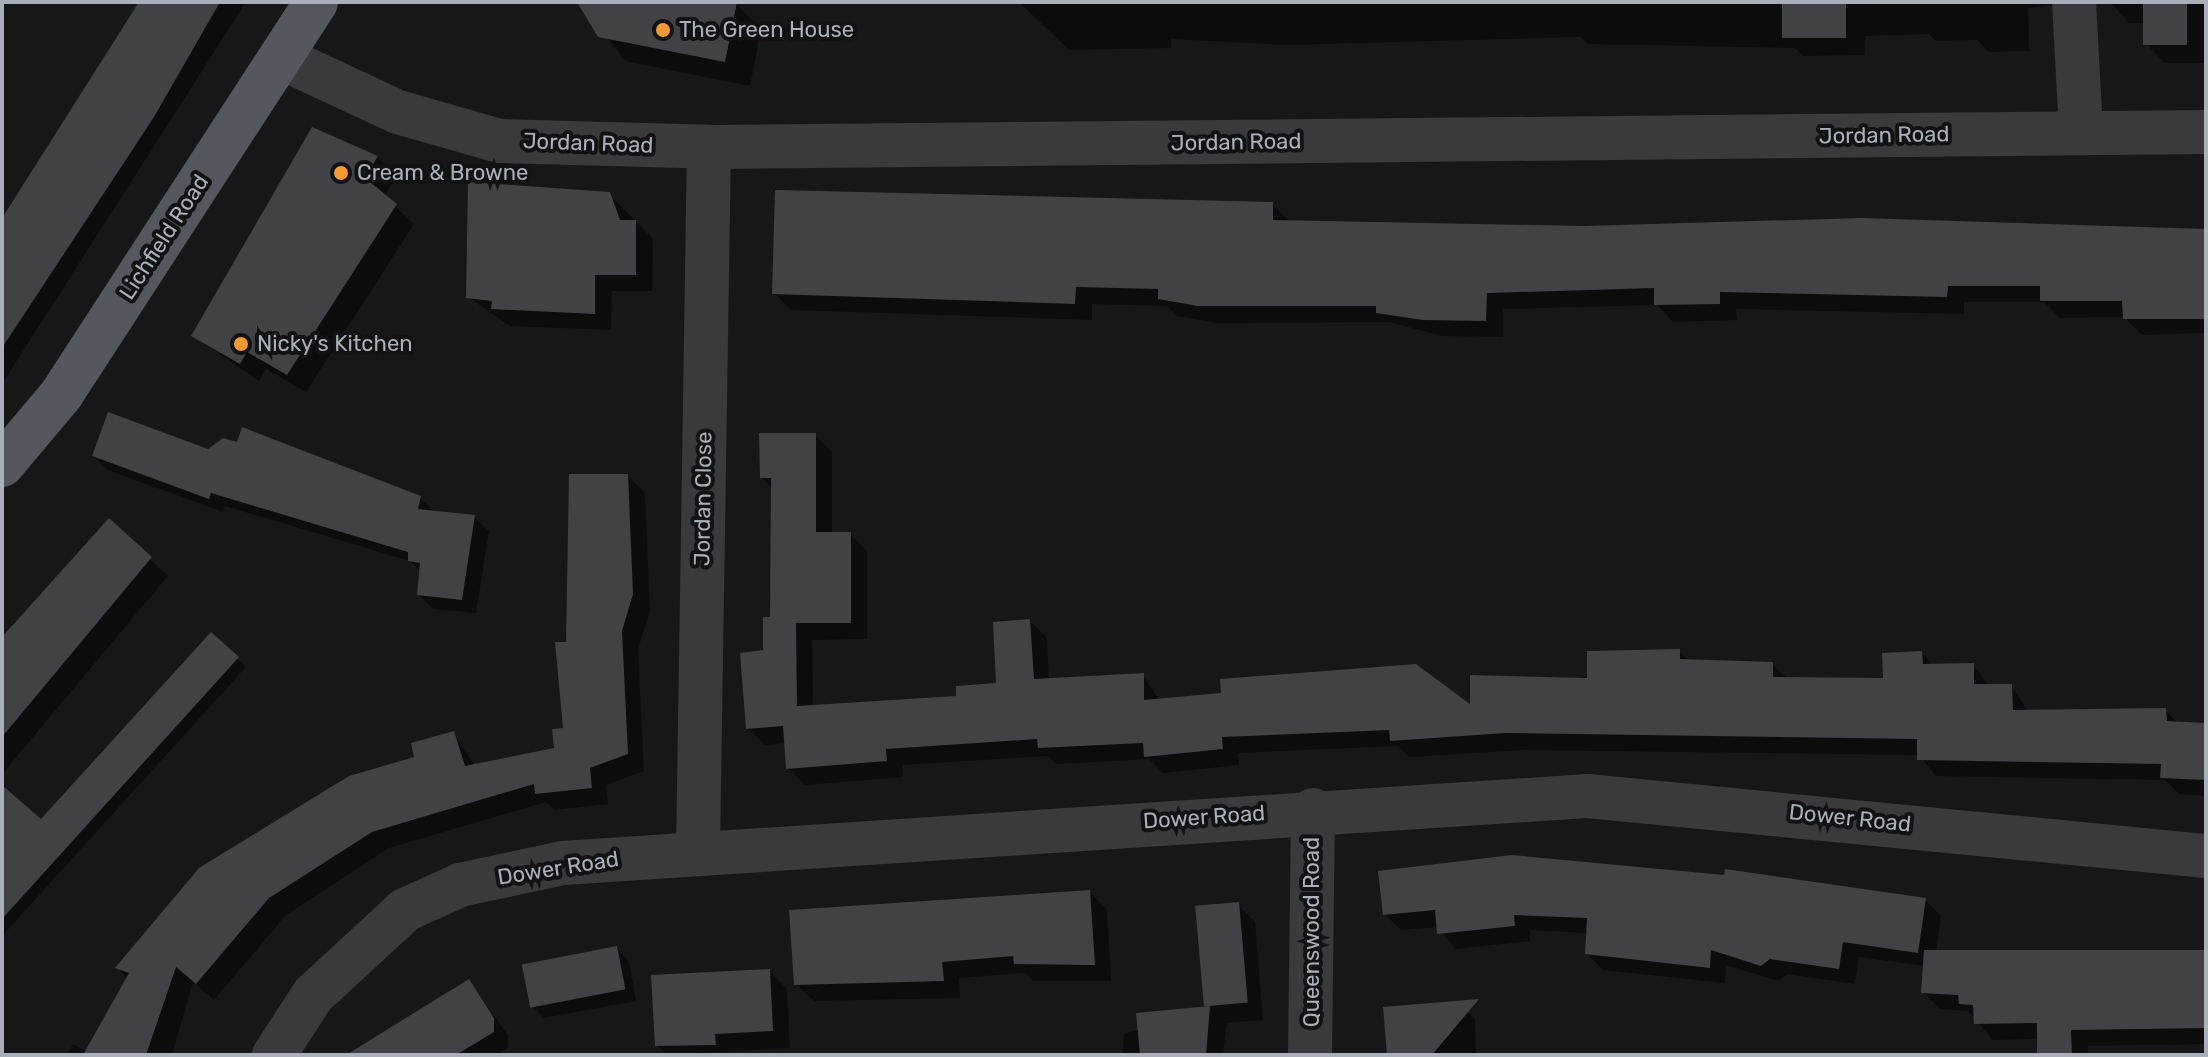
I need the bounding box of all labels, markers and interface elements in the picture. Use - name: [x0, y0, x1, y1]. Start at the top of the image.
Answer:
- place label: The Green House: [679, 17, 854, 43]
- marker: The Green House: [654, 21, 672, 39]
- street label: Jordan Road: [1818, 121, 1950, 149]
- street label: Jordan Road: [522, 128, 654, 158]
- street label: Jordan Road: [1170, 128, 1302, 156]
- place label: Cream & Browne: [357, 160, 528, 186]
- marker: Cream & Browne: [332, 164, 350, 182]
- street label: Lichfield Road: [114, 170, 214, 304]
- place label: Nicky's Kitchen: [257, 331, 413, 357]
- marker: Nicky's Kitchen: [232, 335, 250, 353]
- street label: Jordan Close: [689, 431, 717, 567]
- street label: Dower Road: [1787, 798, 1913, 838]
- street label: Dower Road: [1142, 800, 1266, 834]
- street label: Queenswood Road: [1299, 837, 1325, 1027]
- street label: Dower Road: [495, 845, 621, 891]

